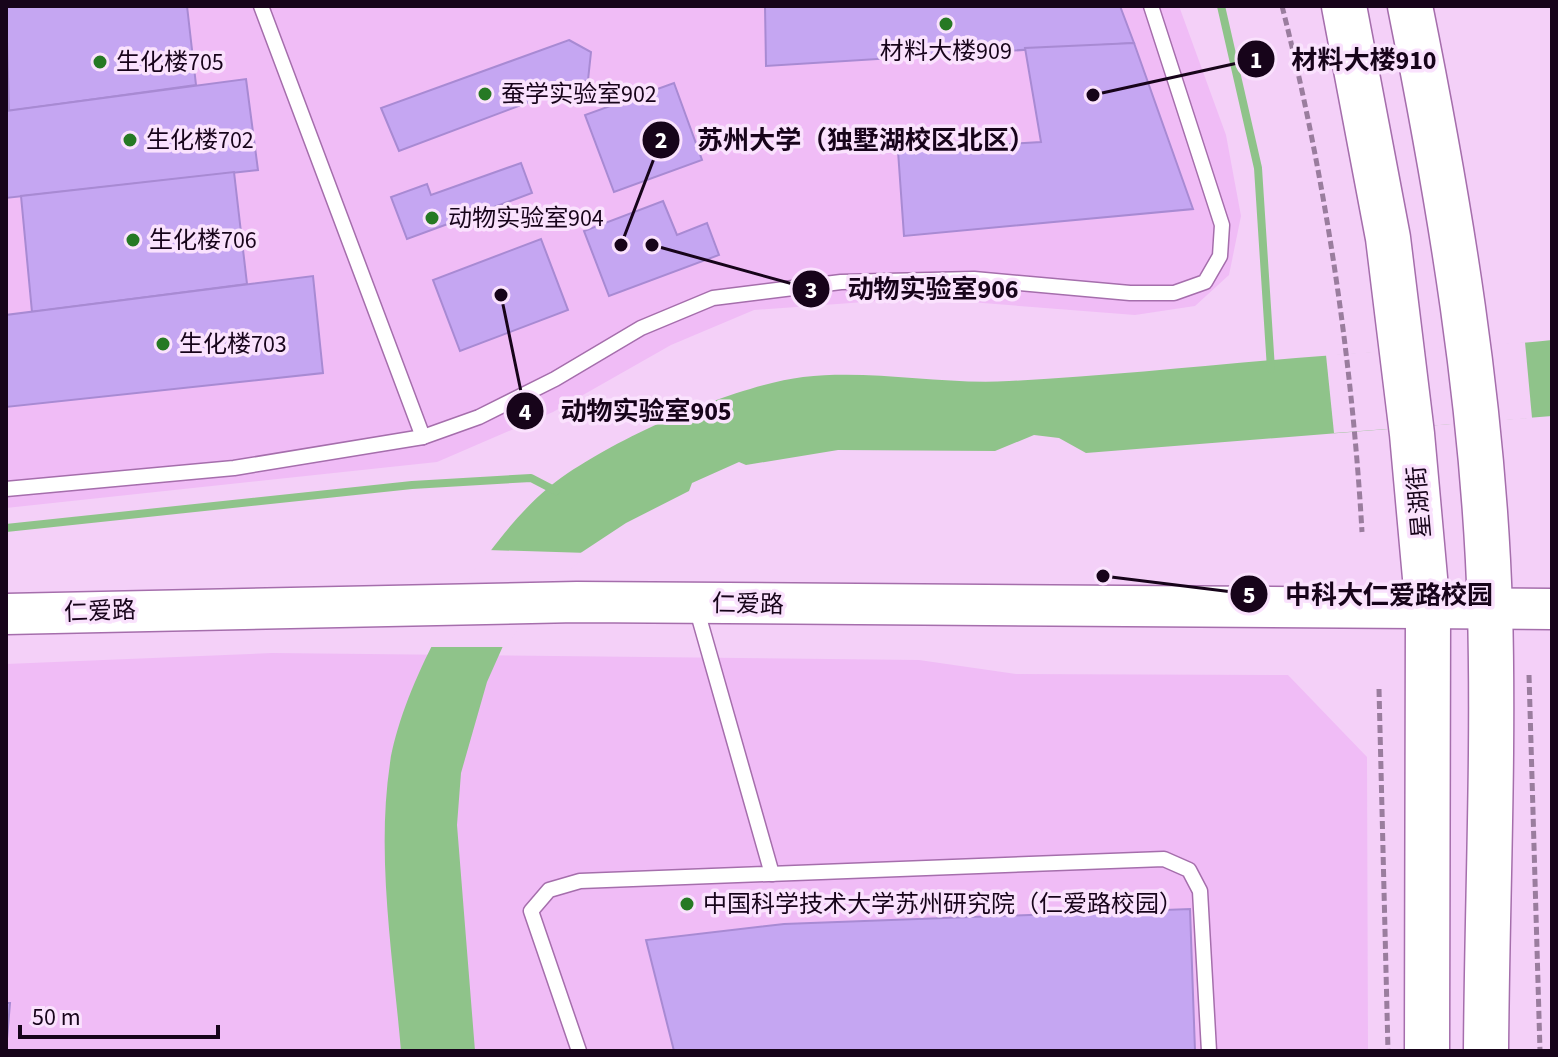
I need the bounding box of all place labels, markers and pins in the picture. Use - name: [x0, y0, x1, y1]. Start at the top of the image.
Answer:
- marker: 材料大楼909: [937, 15, 955, 33]
- place label: 材料大楼909: [880, 34, 1012, 69]
- callout: 材料大楼910: [1236, 34, 1453, 84]
- place label: 生化楼705: [116, 45, 224, 80]
- marker: 生化楼705: [91, 53, 109, 71]
- place label: 蚕学实验室902: [501, 77, 657, 112]
- marker: 蚕学实验室902: [476, 85, 494, 103]
- callout: 苏州大学（独墅湖校区北区）: [641, 115, 1051, 165]
- place label: 生化楼702: [146, 123, 254, 158]
- marker: 生化楼702: [121, 131, 139, 149]
- place label: 动物实验室904: [448, 201, 604, 236]
- marker: 动物实验室904: [423, 209, 441, 227]
- place label: 生化楼706: [149, 223, 257, 258]
- marker: 生化楼706: [124, 231, 142, 249]
- callout: 动物实验室906: [791, 264, 1034, 314]
- place label: 生化楼703: [179, 327, 287, 362]
- marker: 生化楼703: [154, 335, 172, 353]
- callout: 动物实验室905: [505, 386, 748, 436]
- callout: 中科大仁爱路校园: [1229, 569, 1509, 619]
- place label: 中国科学技术大学苏州研究院（仁爱路校园）: [703, 887, 1183, 922]
- marker: 中国科学技术大学苏州研究院（仁爱路校园）: [678, 895, 696, 913]

